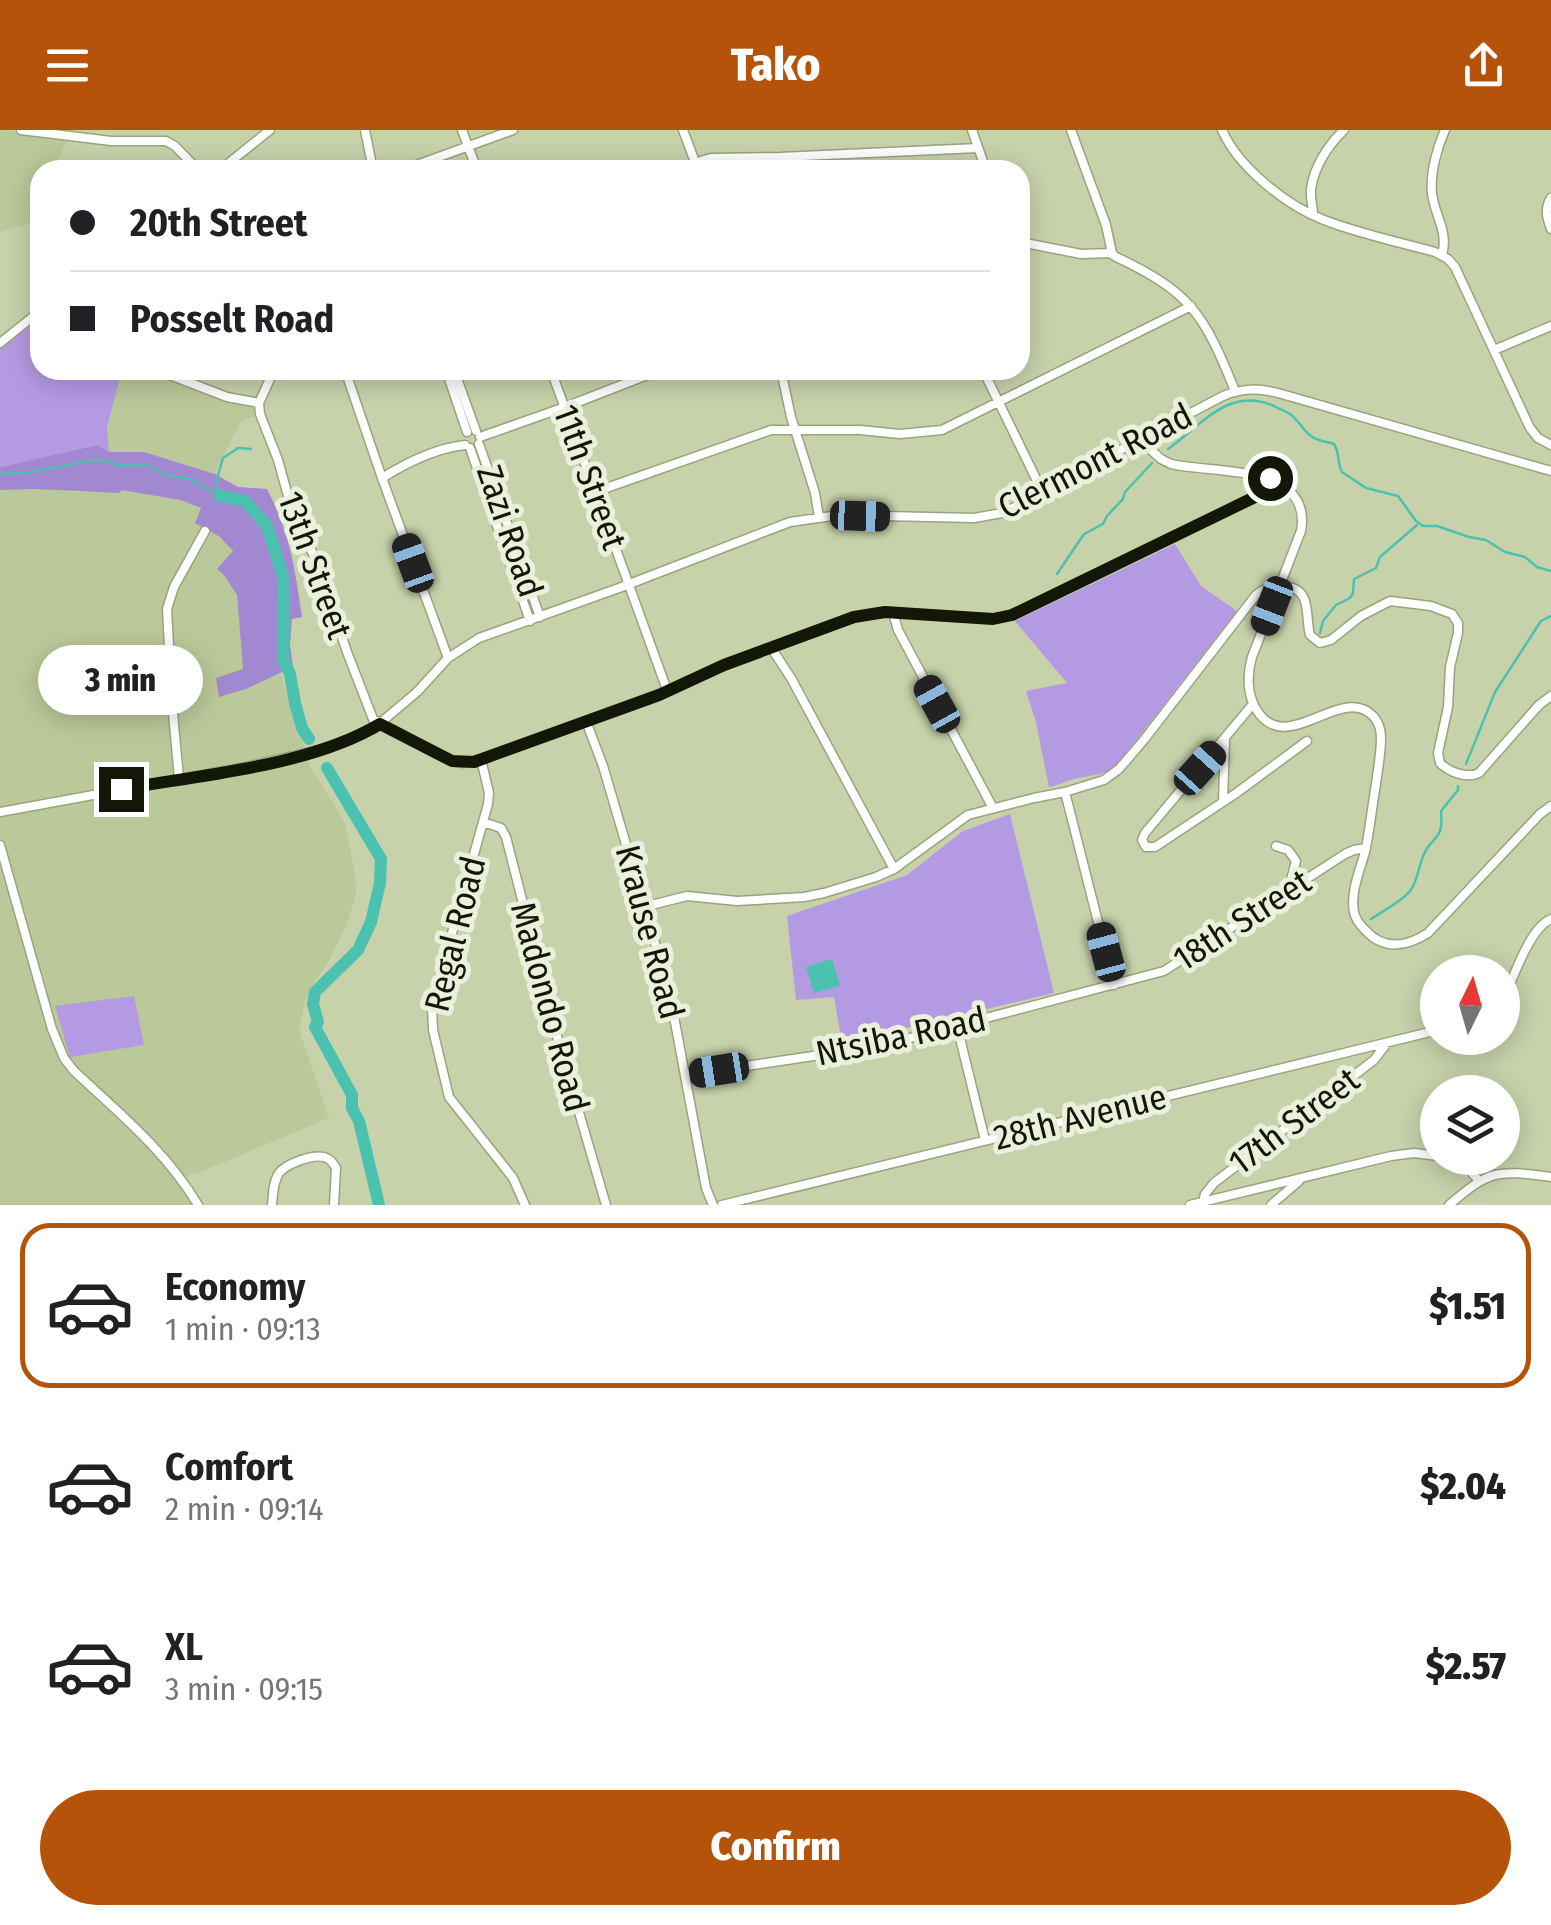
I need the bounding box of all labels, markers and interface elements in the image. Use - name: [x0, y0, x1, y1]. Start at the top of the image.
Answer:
- icon: menu: [40, 38, 95, 93]
- text: Tako: [731, 38, 820, 92]
- icon: share: [1456, 38, 1511, 93]
- text: 20th Street: [130, 200, 307, 246]
- text: Posselt Road: [130, 296, 334, 342]
- street label: Clermont Road: [991, 394, 1199, 528]
- street label: 11th Street: [544, 399, 636, 556]
- route start: [1248, 456, 1293, 501]
- street label: Zazi Road: [468, 460, 552, 602]
- street label: 13th Street: [269, 486, 361, 645]
- car: [829, 500, 891, 532]
- car: [389, 530, 437, 596]
- car: [1247, 573, 1297, 639]
- callout: 3 min: [38, 644, 204, 714]
- text: 3 min: [85, 661, 156, 699]
- car: [909, 670, 965, 738]
- car: [1169, 736, 1231, 800]
- route end: [99, 767, 144, 812]
- street label: Krause Road: [607, 841, 693, 1023]
- street label: Regal Road: [415, 852, 495, 1016]
- street label: 18th Street: [1165, 860, 1319, 980]
- street label: Madondo Road: [502, 897, 598, 1117]
- car: [1084, 919, 1128, 985]
- north arrow: [1420, 955, 1520, 1055]
- map controls: [1420, 955, 1520, 1175]
- street label: Ntsiba Road: [812, 998, 990, 1074]
- car: [687, 1050, 751, 1090]
- street label: 17th Street: [1221, 1058, 1368, 1184]
- street label: 28th Avenue: [989, 1075, 1171, 1159]
- button: layers: [1420, 1075, 1520, 1175]
- icon: car: [45, 1261, 135, 1351]
- text: Economy: [165, 1264, 305, 1310]
- text: $1.51: [1429, 1283, 1506, 1329]
- text: 1 min · 09:13: [165, 1310, 321, 1348]
- icon: car: [45, 1441, 135, 1531]
- text: Comfort: [165, 1444, 293, 1490]
- text: $2.04: [1420, 1463, 1506, 1509]
- text: 2 min · 09:14: [165, 1490, 323, 1528]
- icon: car: [45, 1621, 135, 1711]
- text: XL: [165, 1624, 203, 1670]
- text: $2.57: [1426, 1643, 1506, 1689]
- text: 3 min · 09:15: [165, 1670, 323, 1708]
- button: Confirm: [40, 1790, 1511, 1905]

